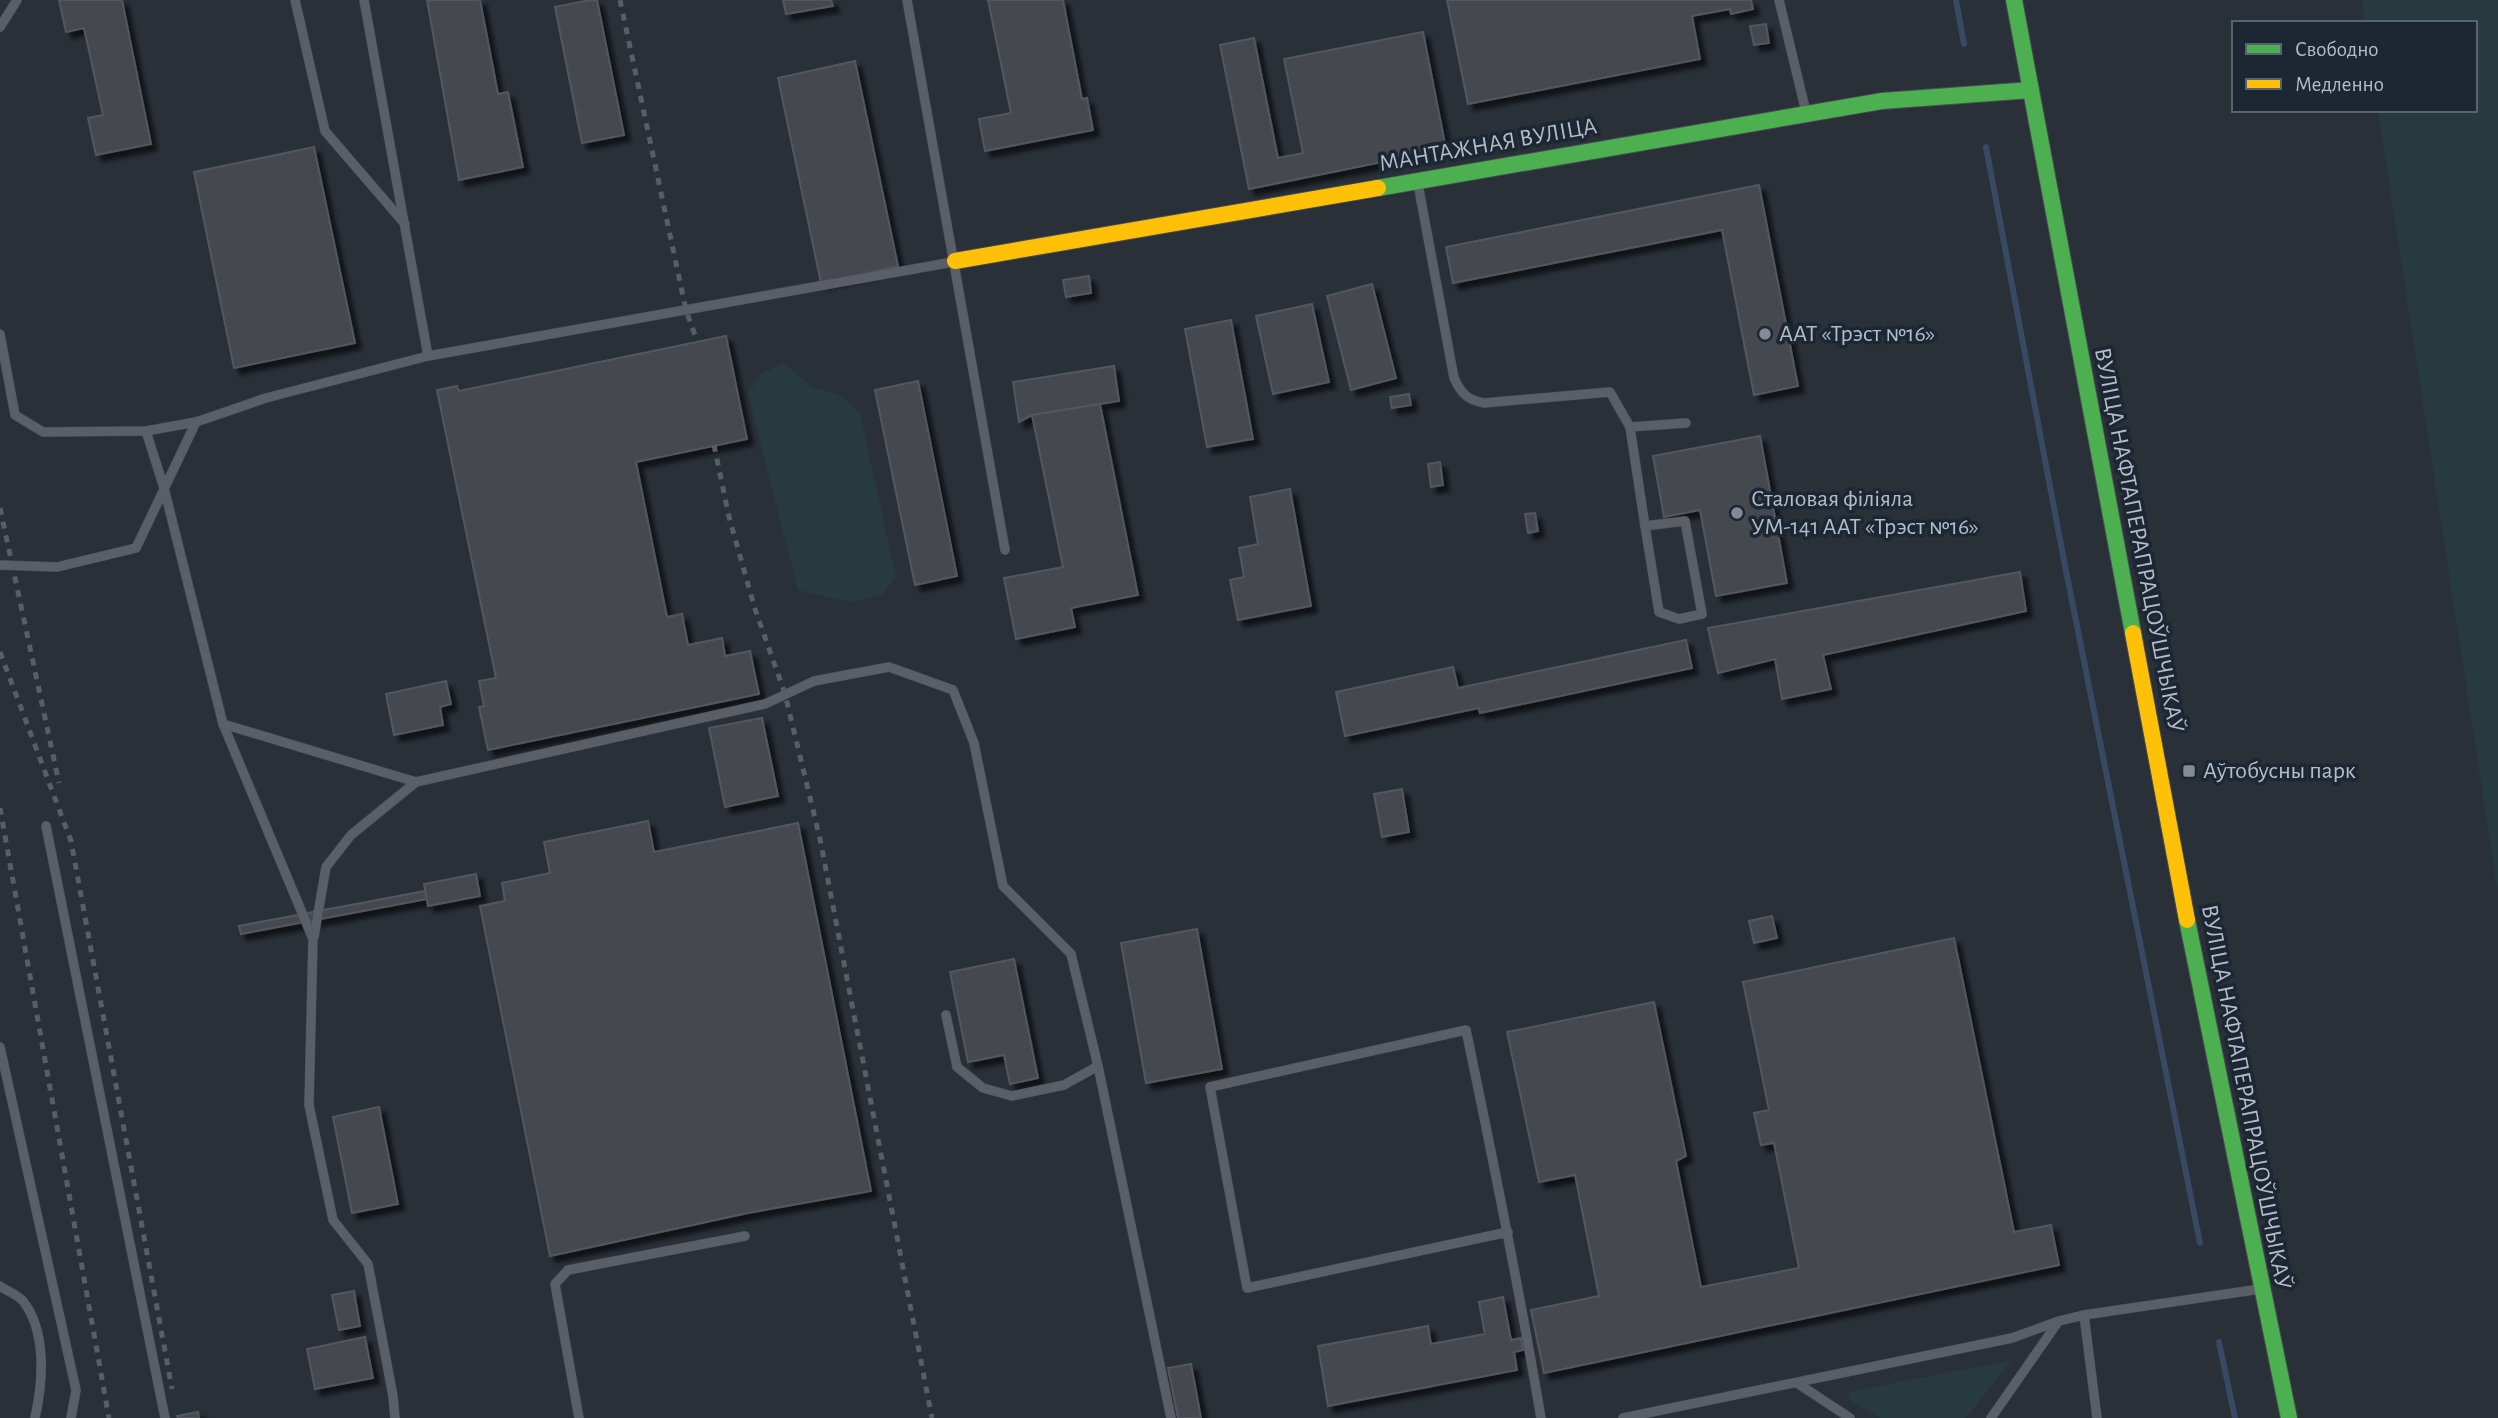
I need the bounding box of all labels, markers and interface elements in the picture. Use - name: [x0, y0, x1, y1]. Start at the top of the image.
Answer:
- legend: [2232, 21, 2477, 112]
- text: Свободно: [2295, 39, 2379, 60]
- text: Медленно: [2295, 74, 2384, 95]
- street label: МАНТАЖНАЯ ВУЛІЦА: [1377, 114, 1599, 176]
- place label: ААТ «Трэст №16»: [1779, 322, 1935, 346]
- marker: ААТ «Трэст №16»: [1757, 326, 1773, 342]
- street label: ВУЛІЦА НАФТАПЕРАПРАЦОЎШЧЫКАЎ: [2090, 346, 2188, 735]
- place label: Сталовая філіяла УМ-141 ААТ «Трэст №16»: [1751, 487, 1979, 539]
- marker: Сталовая філіяла УМ-141 ААТ «Трэст №16»: [1729, 505, 1745, 521]
- place label: Аўтобусны парк: [2203, 759, 2356, 783]
- marker: Аўтобусны парк: [2181, 763, 2197, 779]
- street label: ВУЛІЦА НАФТАПЕРАПРАЦОЎШЧЫКАЎ: [2197, 903, 2295, 1292]

